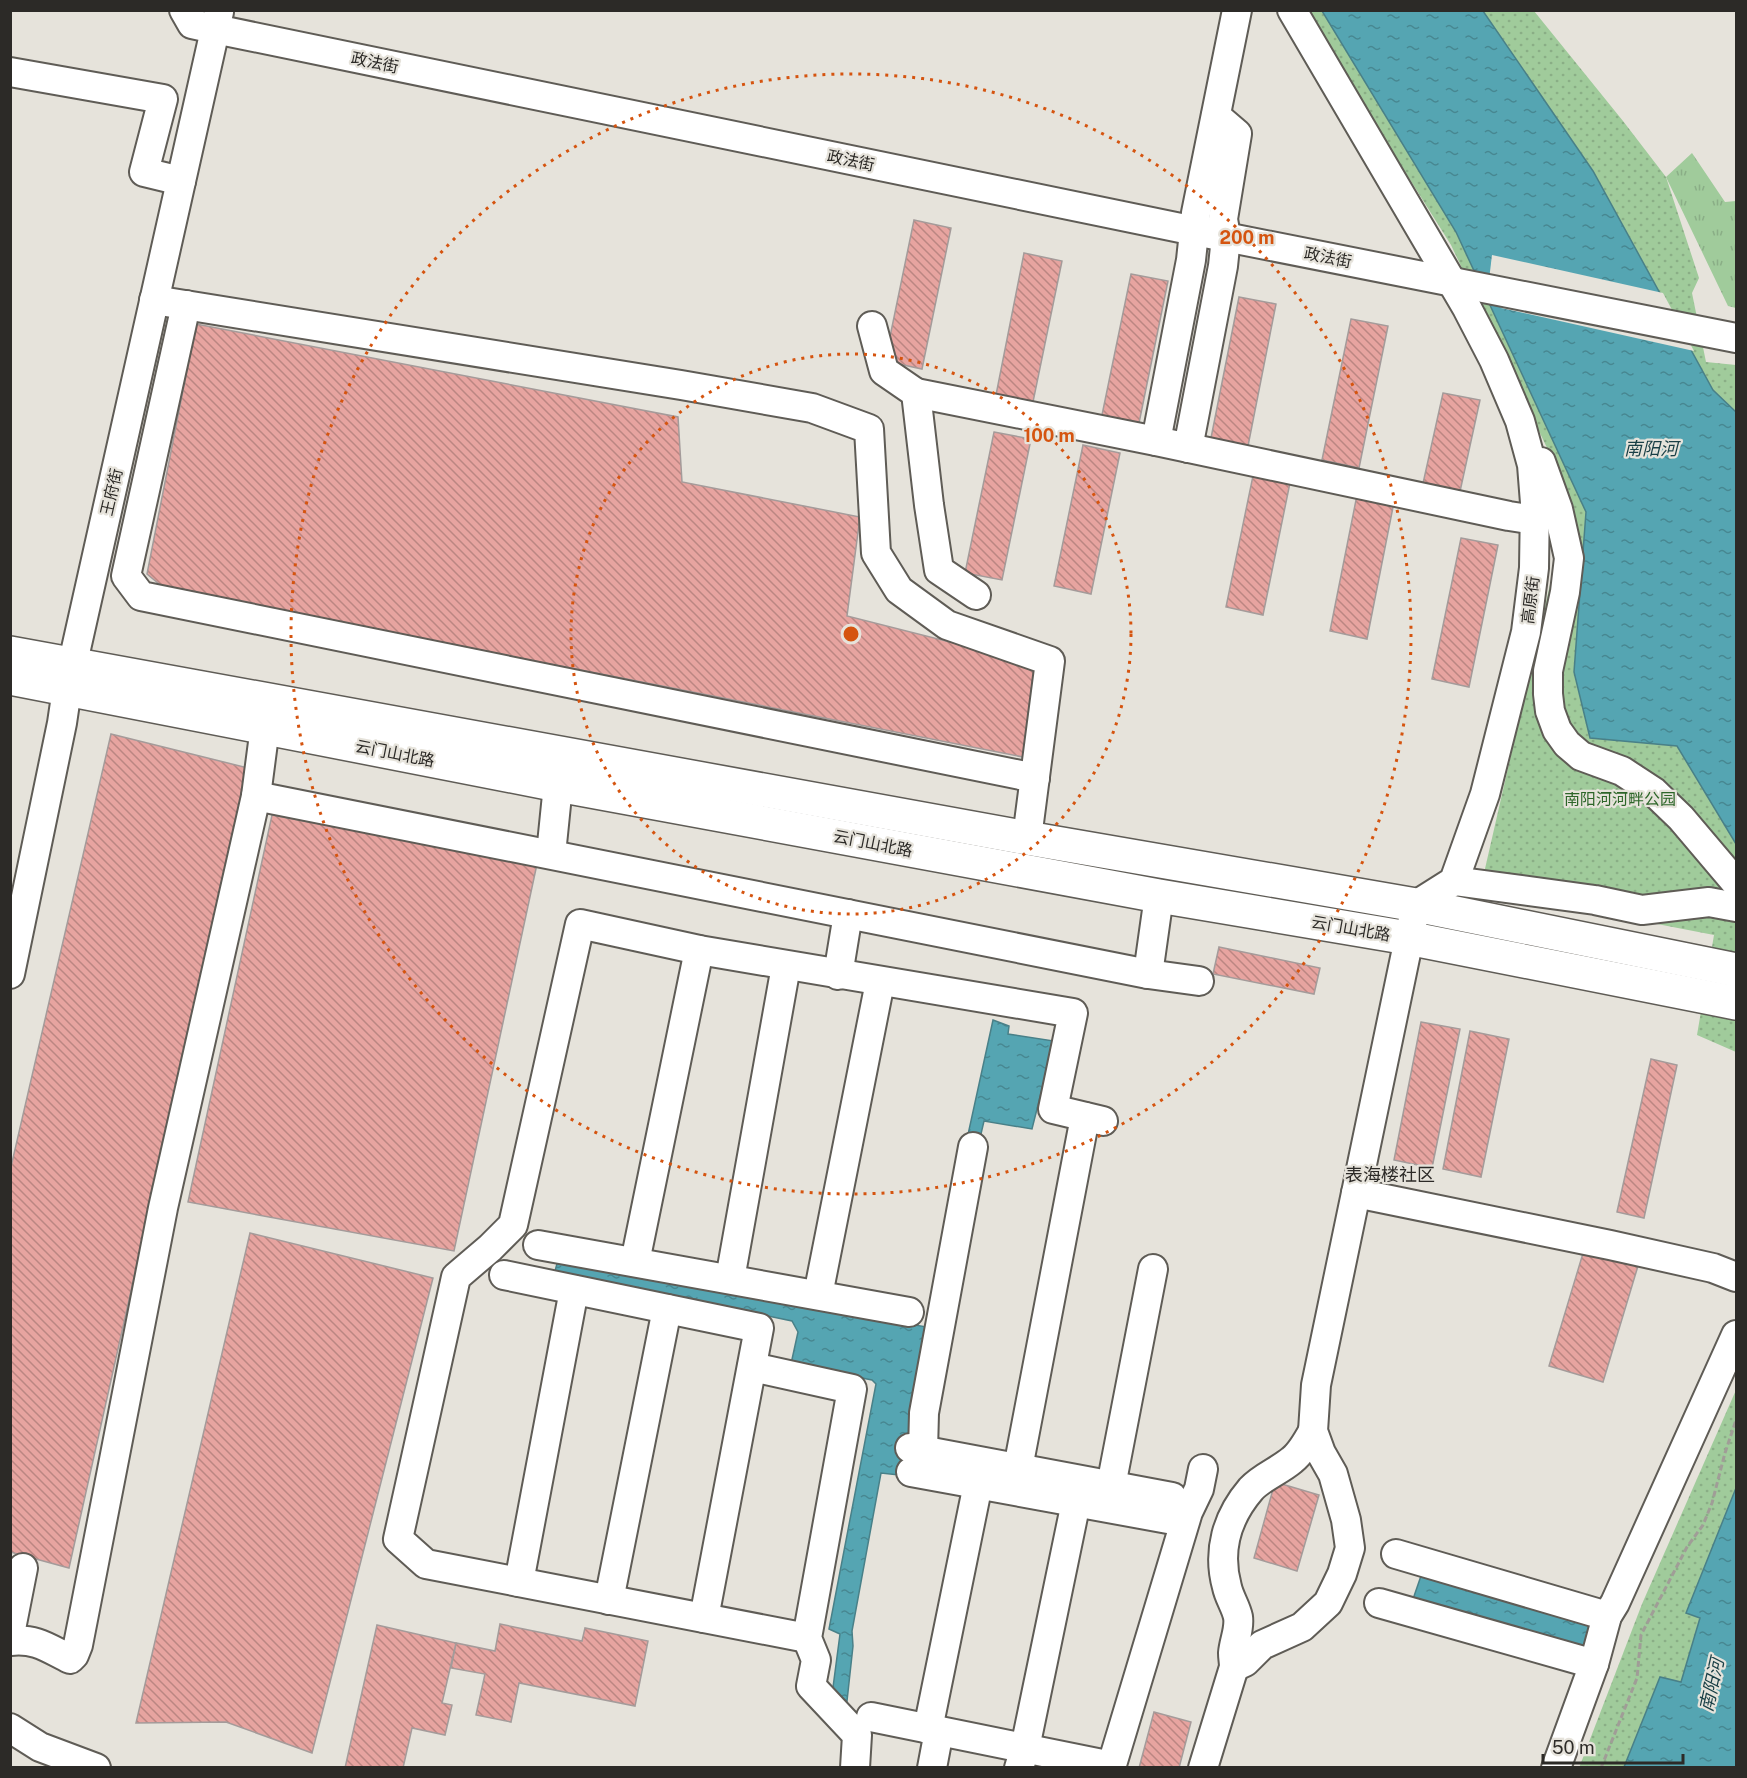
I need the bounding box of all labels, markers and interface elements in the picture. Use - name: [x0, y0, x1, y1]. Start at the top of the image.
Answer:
- street label: 政法街: [349, 48, 400, 77]
- street label: 政法街: [825, 146, 876, 175]
- text: 200 m: [1220, 227, 1274, 248]
- street label: 政法街: [1303, 244, 1353, 271]
- text: 100 m: [1023, 425, 1075, 446]
- water label: 南阳河: [1624, 438, 1681, 459]
- street label: 王府街: [97, 467, 126, 518]
- street label: 高原街: [1518, 575, 1543, 625]
- centre of rings: [841, 624, 861, 644]
- street label: 云门山北路: [354, 737, 436, 770]
- park label: 南阳河河畔公园: [1564, 790, 1676, 809]
- street label: 云门山北路: [832, 827, 914, 860]
- street label: 云门山北路: [1310, 912, 1392, 945]
- district label: 表海楼社区: [1345, 1164, 1435, 1185]
- water label: 南阳河: [1695, 1653, 1728, 1714]
- scale bar: [1543, 1727, 1682, 1765]
- text: 50 m: [1552, 1737, 1595, 1758]

